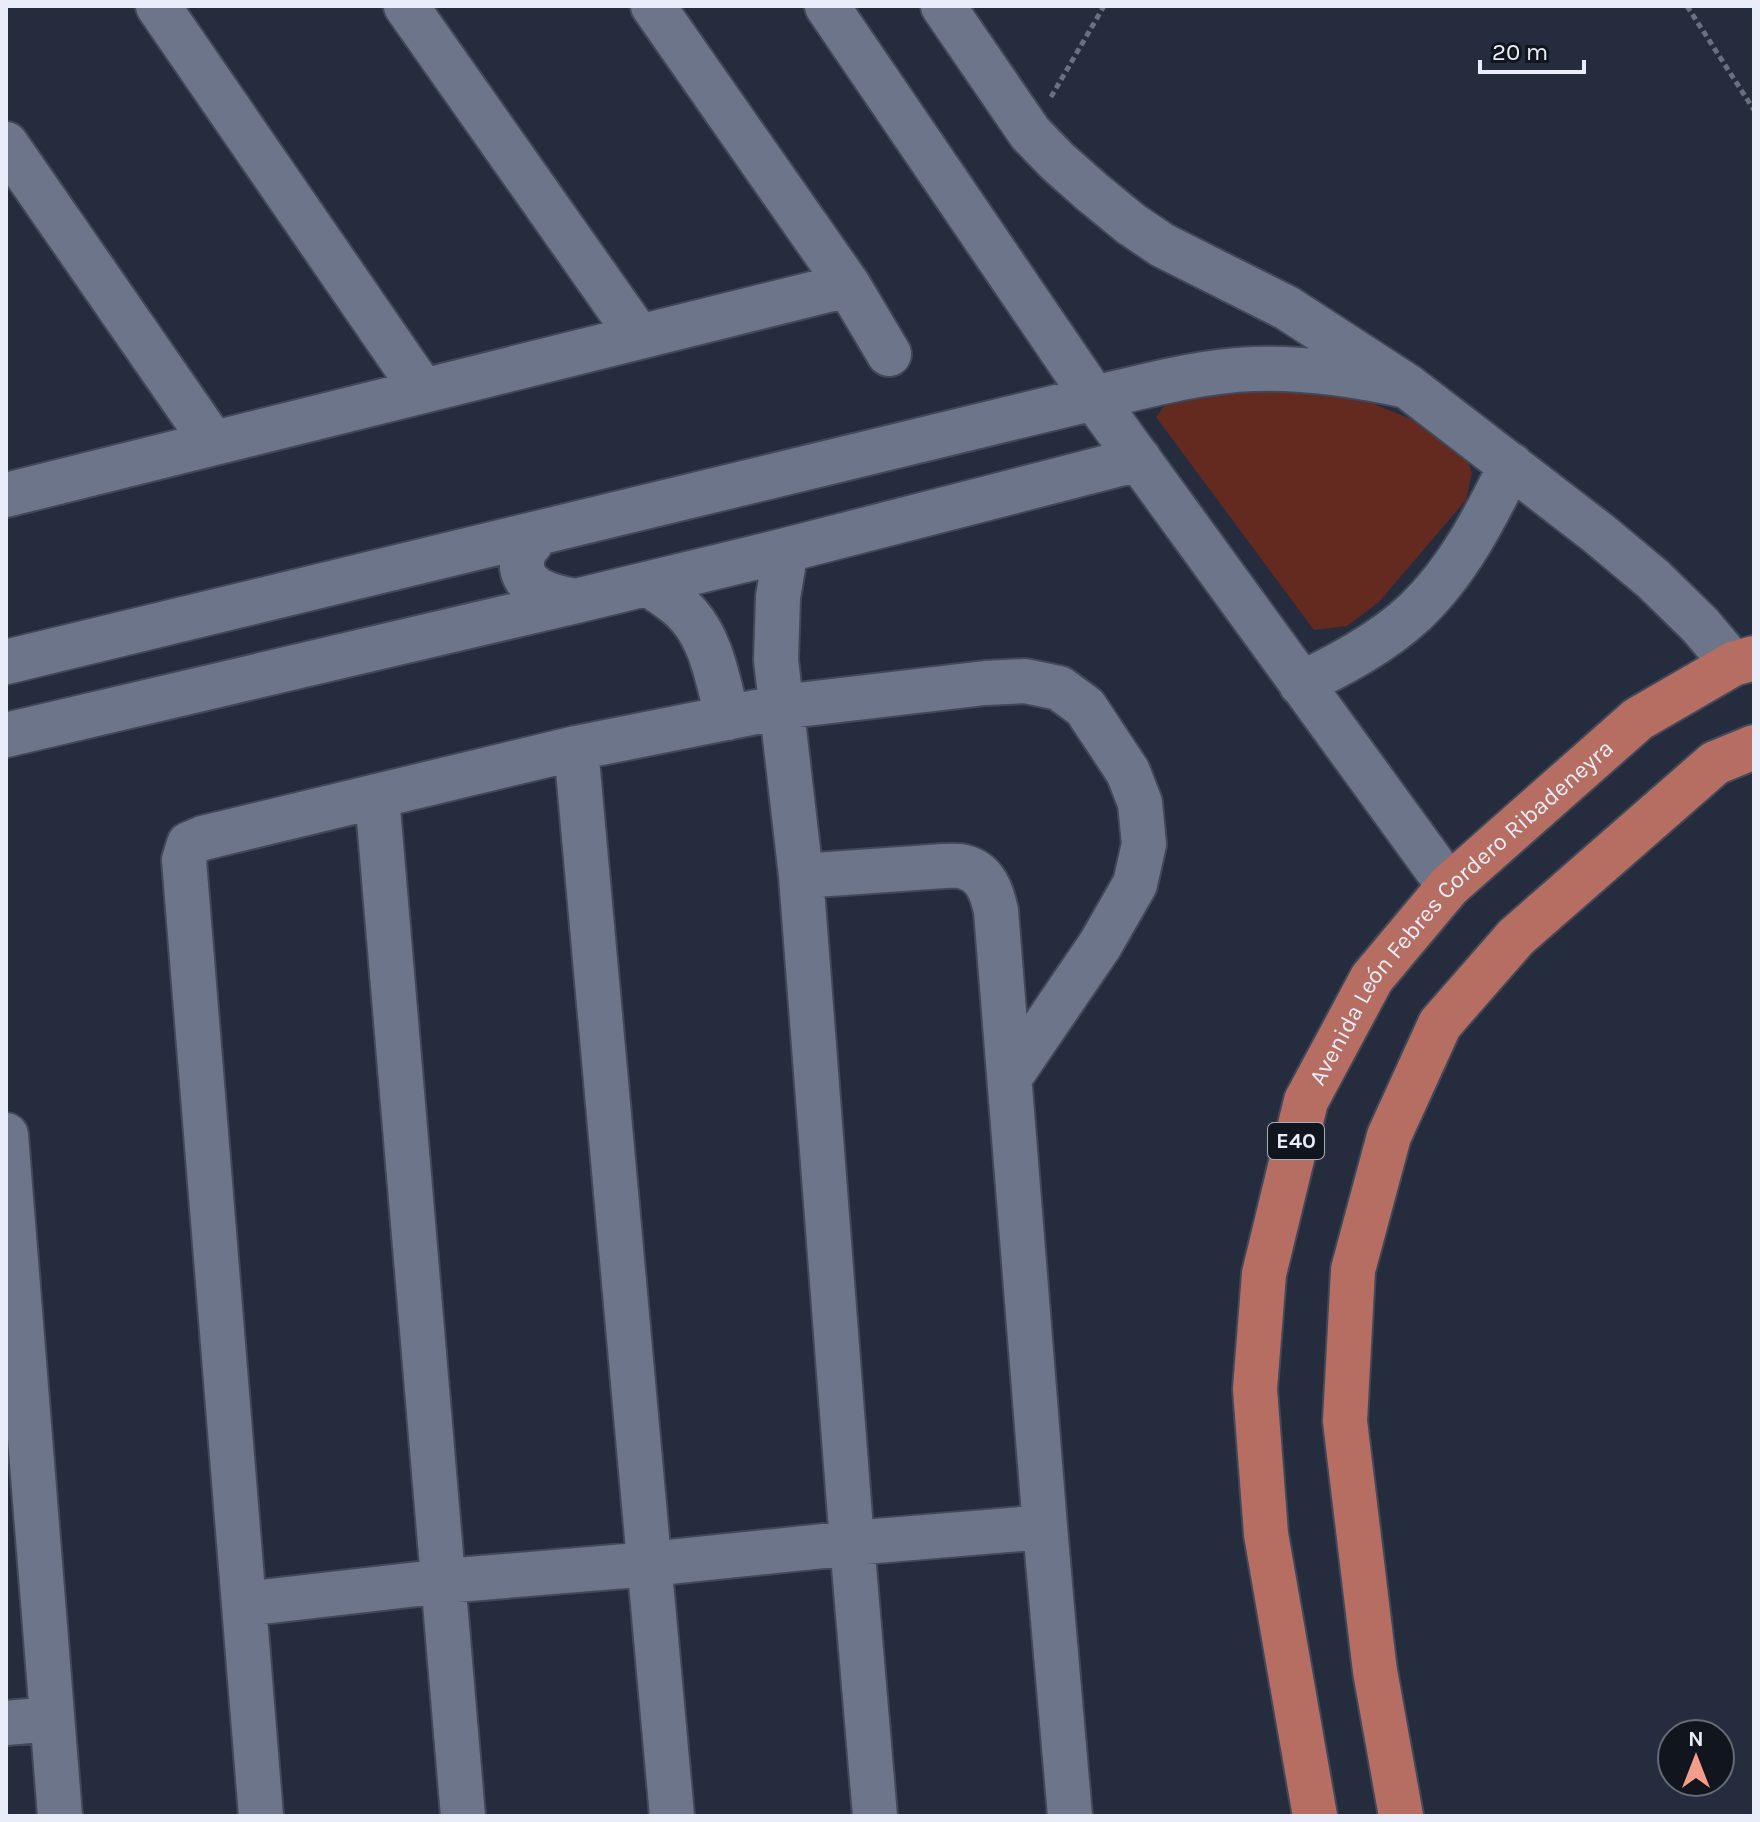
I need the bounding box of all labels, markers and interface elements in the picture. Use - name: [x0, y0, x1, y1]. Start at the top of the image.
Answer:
- scale bar: [1480, 24, 1584, 74]
- text: 20 m: [1492, 38, 1548, 66]
- street label: Avenida León Febres Cordero Ribadeneyra: [1303, 734, 1619, 1090]
- road number: E40: [1268, 1123, 1324, 1159]
- north arrow: [1656, 1718, 1736, 1798]
- text: N: [1688, 1726, 1704, 1752]

